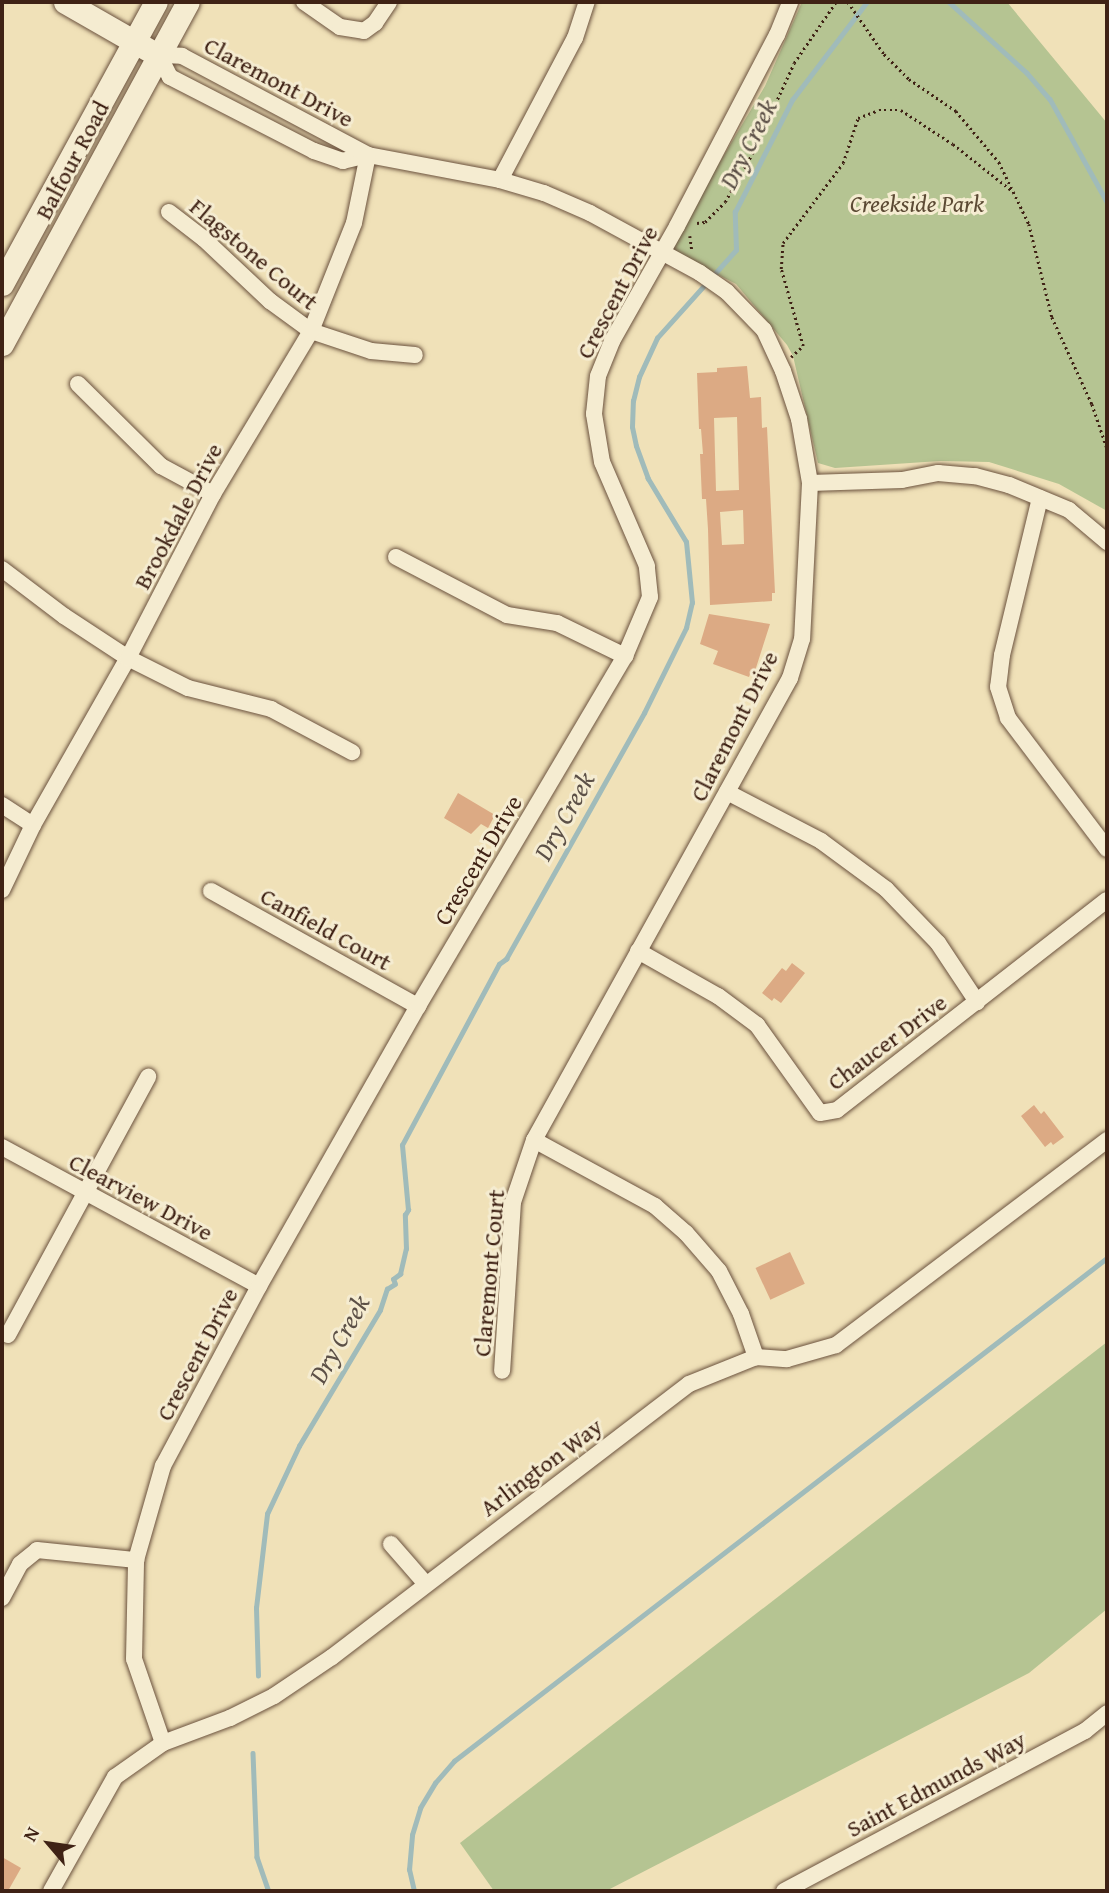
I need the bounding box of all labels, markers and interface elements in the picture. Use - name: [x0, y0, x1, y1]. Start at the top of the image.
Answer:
- street label: Claremont Drive: [199, 31, 359, 133]
- water label: Dry Creek: [712, 94, 784, 194]
- street label: Balfour Road: [29, 96, 115, 224]
- park label: Creekside Park: [850, 190, 984, 218]
- street label: Flagstone Court: [184, 192, 324, 316]
- street label: Crescent Drive: [570, 221, 664, 363]
- street label: Brookdale Drive: [127, 438, 229, 594]
- street label: Claremont Drive: [684, 646, 784, 806]
- water label: Dry Creek: [527, 766, 601, 866]
- street label: Crescent Drive: [428, 790, 528, 930]
- street label: Canfield Court: [256, 881, 396, 977]
- street label: Chaucer Drive: [822, 988, 952, 1096]
- street label: Clearview Drive: [64, 1147, 218, 1247]
- street label: Claremont Court: [467, 1188, 511, 1358]
- street label: Crescent Drive: [150, 1283, 244, 1425]
- water label: Dry Creek: [302, 1289, 376, 1389]
- street label: Arlington Way: [474, 1412, 608, 1522]
- street label: Saint Edmunds Way: [842, 1725, 1030, 1843]
- north arrow: [14, 1809, 84, 1879]
- text: N: [15, 1821, 46, 1846]

